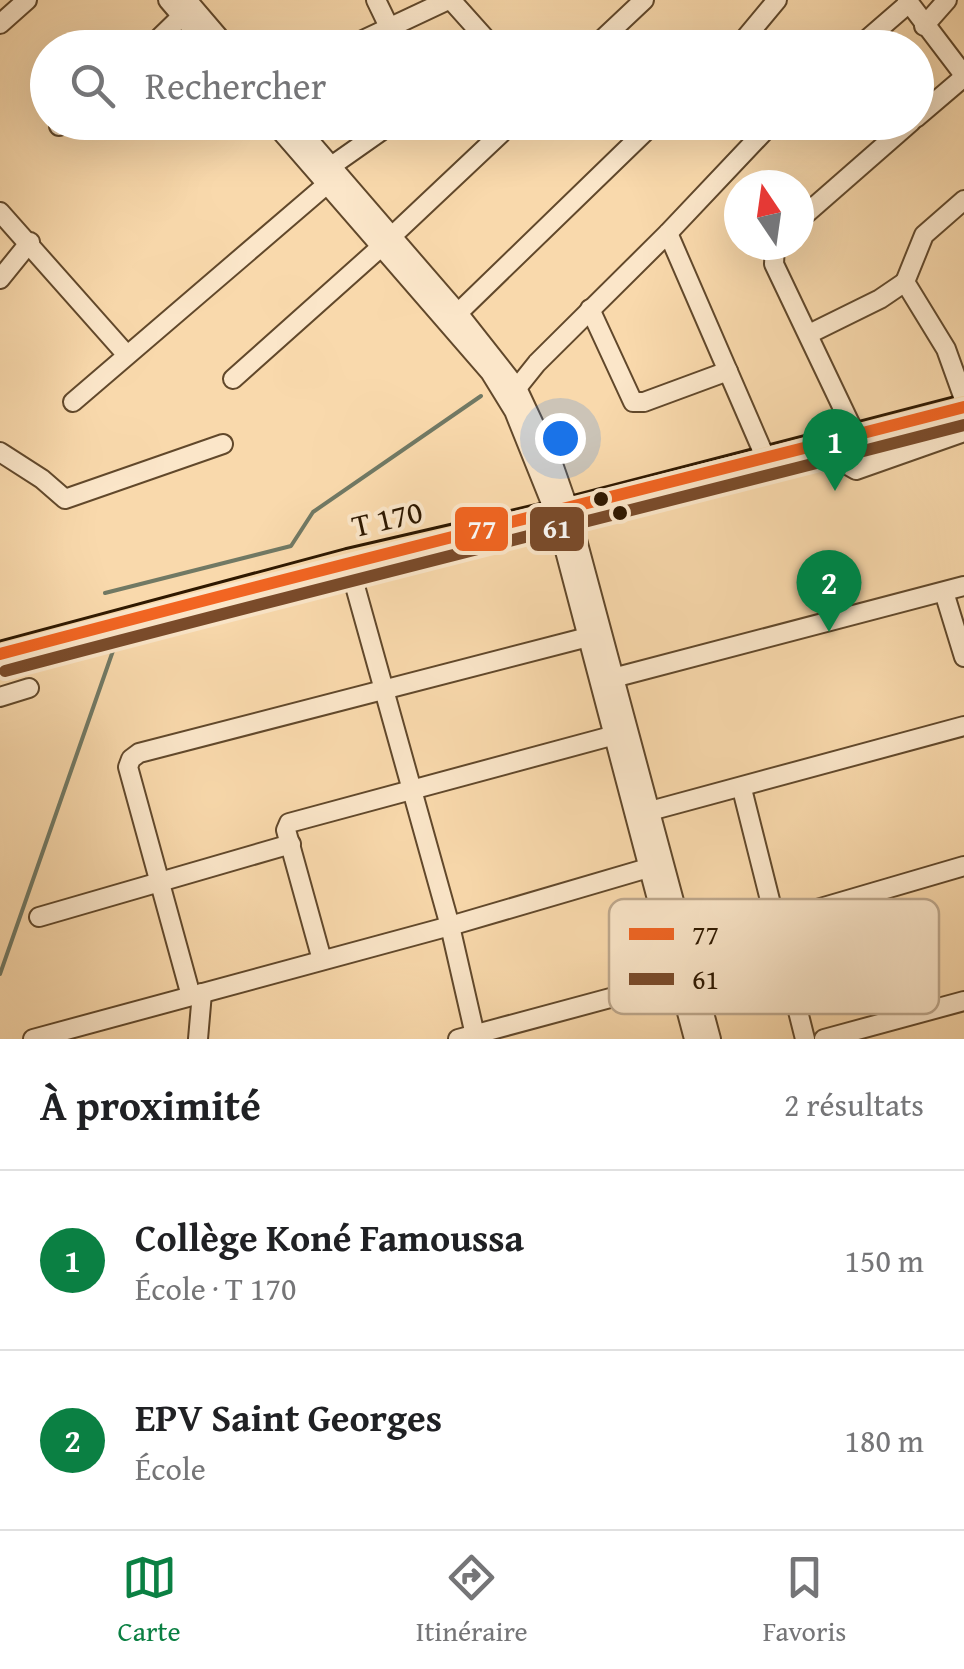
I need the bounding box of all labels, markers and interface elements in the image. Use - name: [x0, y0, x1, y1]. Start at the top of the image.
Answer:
- search box: [30, 30, 934, 140]
- text: Rechercher: [145, 57, 326, 113]
- icon: search: [65, 58, 120, 113]
- north arrow: [724, 170, 814, 260]
- pin: 1: [802, 408, 868, 491]
- your location: [535, 413, 586, 464]
- street label: T 170: [347, 487, 427, 549]
- unlabelled marker: [591, 489, 611, 509]
- unlabelled marker: [610, 503, 630, 523]
- line badge: 77: [453, 505, 510, 553]
- line badge: 61: [528, 505, 586, 553]
- text: 61: [542, 507, 572, 548]
- text: 77: [467, 508, 497, 549]
- pin: 2: [796, 550, 862, 632]
- legend: [609, 899, 939, 1014]
- text: 77: [692, 913, 719, 954]
- text: 61: [692, 958, 719, 999]
- text: À proximité: [40, 1074, 261, 1135]
- text: 2 résultats: [784, 1081, 924, 1128]
- text: Collège Koné Famoussa: [135, 1209, 524, 1265]
- text: 1: [64, 1237, 81, 1284]
- text: 150 m: [845, 1237, 924, 1284]
- text: École · T 170: [135, 1265, 296, 1312]
- text: EPV Saint Georges: [135, 1389, 442, 1445]
- text: 2: [64, 1417, 81, 1464]
- text: 180 m: [845, 1417, 924, 1464]
- text: École: [135, 1445, 206, 1492]
- tab: Carte: [118, 1550, 181, 1651]
- tab: Itinéraire: [416, 1550, 528, 1651]
- tab: Favoris: [763, 1550, 846, 1651]

